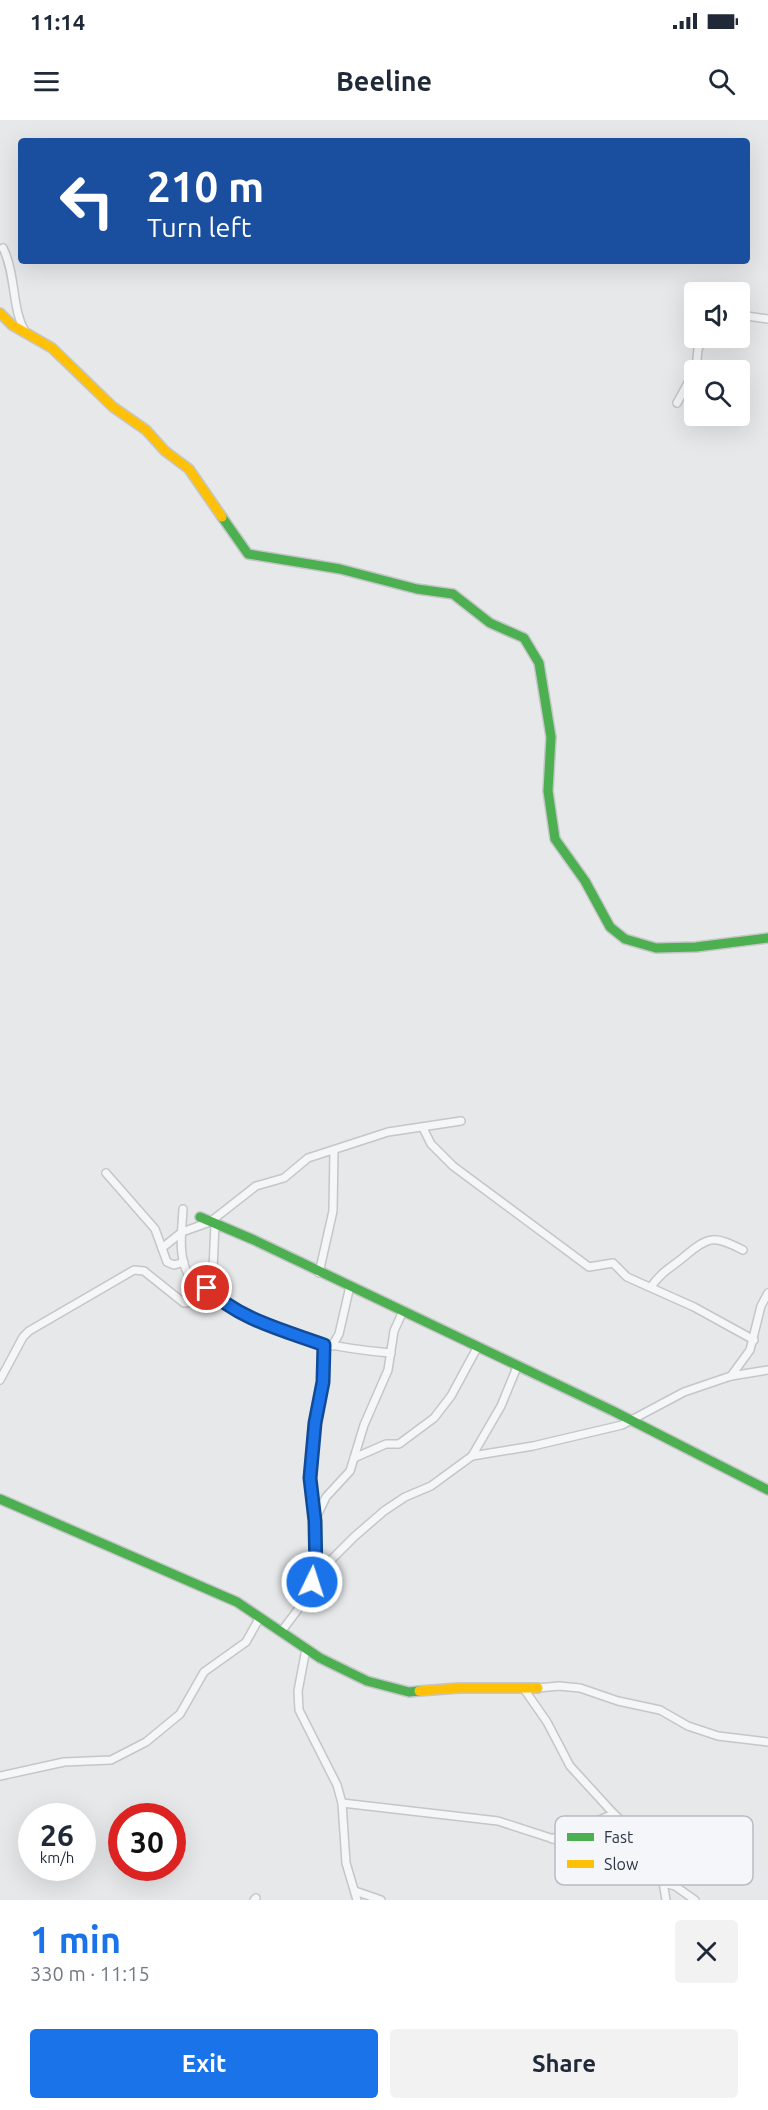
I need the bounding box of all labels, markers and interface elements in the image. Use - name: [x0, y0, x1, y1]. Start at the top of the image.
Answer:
- text: 11:14: [30, 9, 85, 34]
- icon: menu: [30, 65, 63, 98]
- icon: search: [705, 65, 738, 98]
- text: Beeline: [336, 66, 432, 96]
- icon: left: [48, 162, 126, 240]
- text: 210 m: [147, 163, 264, 210]
- text: Turn left: [147, 212, 251, 242]
- map controls: [684, 282, 750, 426]
- button: sound: [684, 282, 750, 348]
- button: search: [684, 360, 750, 426]
- pin: [181, 1262, 232, 1313]
- icon: arrive: [190, 1271, 223, 1304]
- position arrow: [280, 1550, 344, 1614]
- speed limit sign: 30: [108, 1803, 186, 1881]
- legend: [555, 1816, 753, 1885]
- text: 26: [40, 1818, 74, 1852]
- text: Fast: [604, 1828, 634, 1846]
- text: km/h: [40, 1849, 74, 1866]
- text: Slow: [604, 1855, 639, 1873]
- text: 1 min: [30, 1919, 121, 1960]
- button: close: [675, 1920, 738, 1983]
- text: 330 m · 11:15: [30, 1962, 150, 1985]
- button: Exit: [30, 2029, 378, 2098]
- button: Share: [390, 2029, 738, 2098]

